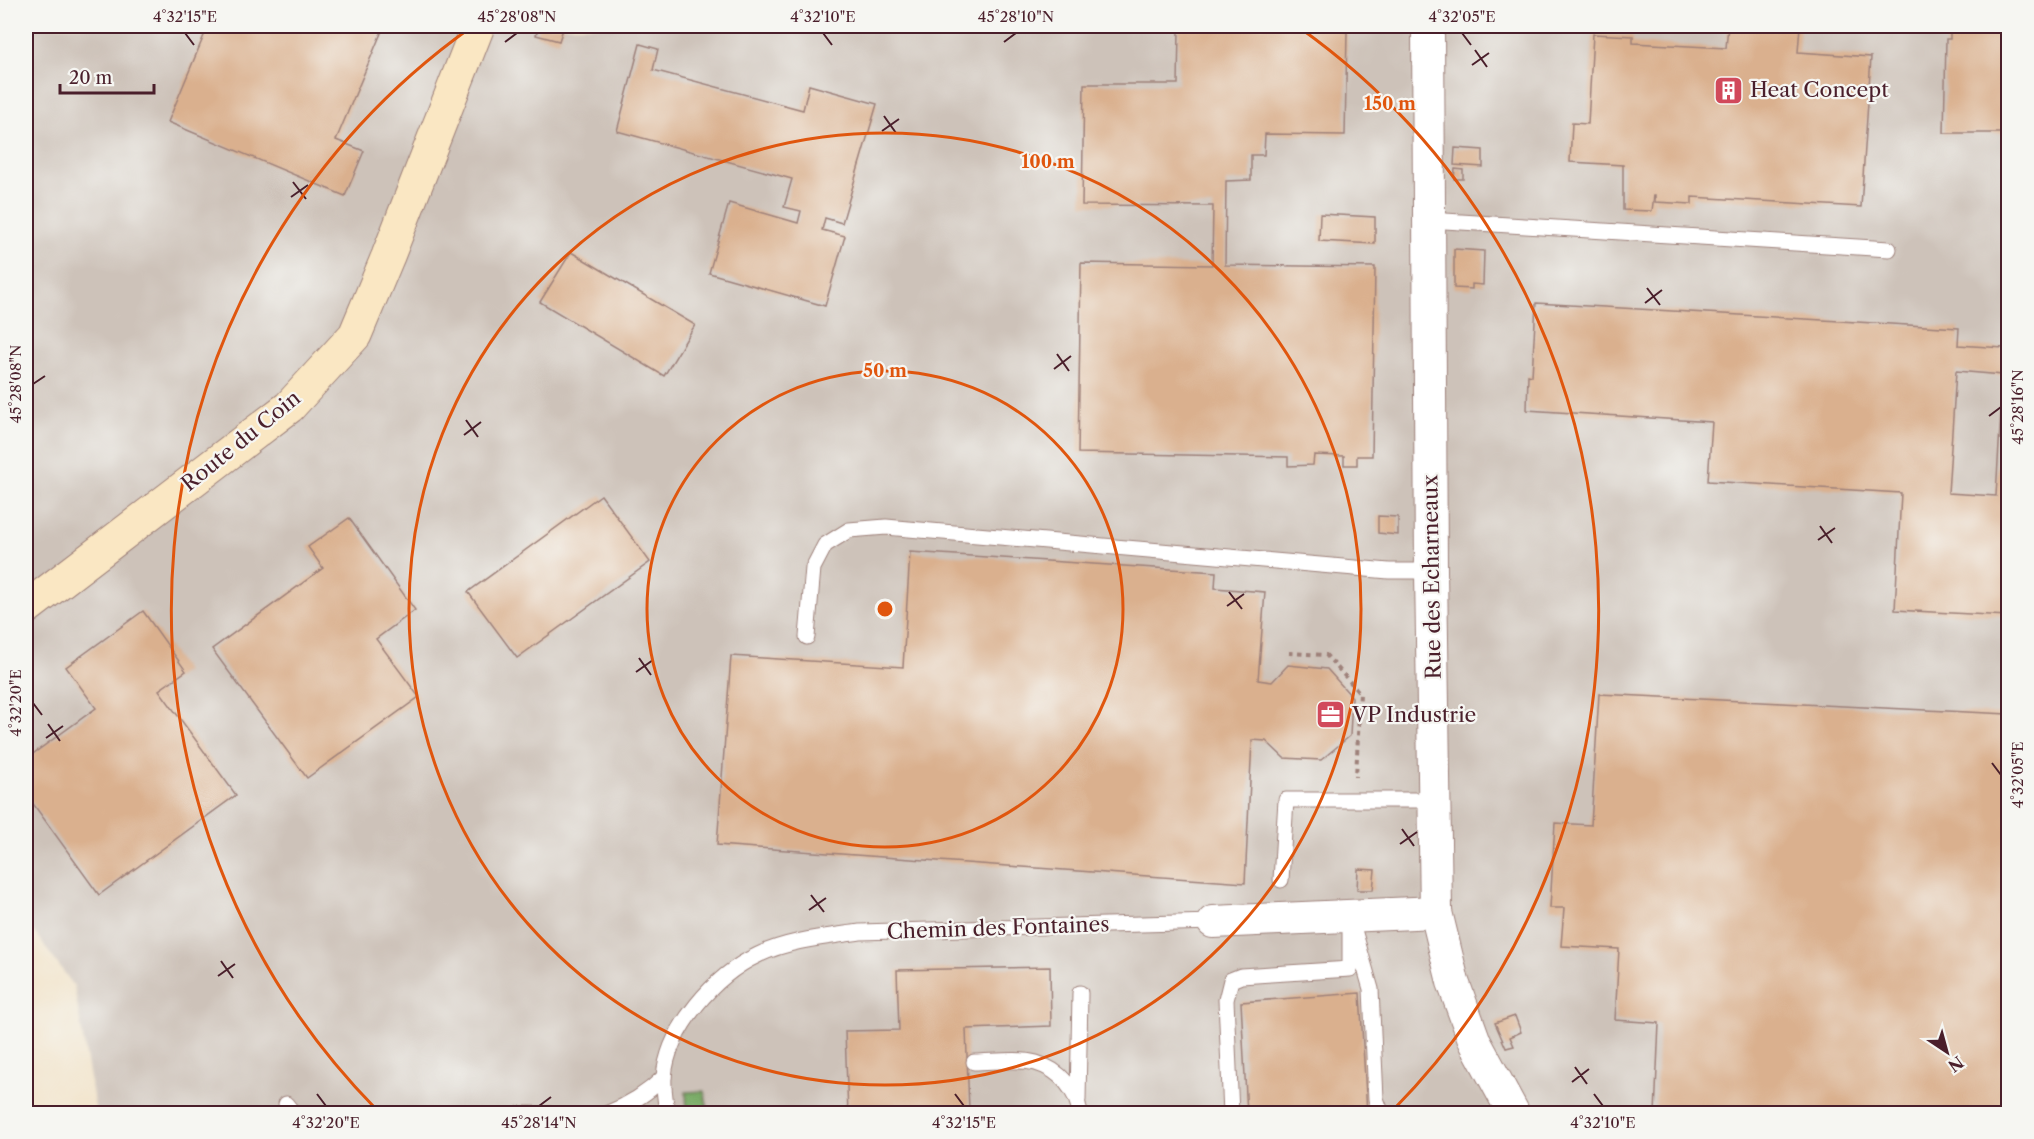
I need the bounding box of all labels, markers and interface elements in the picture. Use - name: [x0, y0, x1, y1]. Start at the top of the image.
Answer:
- text: 4°32'15"E: [153, 7, 217, 26]
- text: 45°28'08"N: [478, 7, 556, 26]
- text: 4°32'10"E: [790, 7, 856, 26]
- text: 45°28'10"N: [978, 7, 1054, 26]
- text: 4°32'05"E: [1428, 7, 1496, 26]
- scale bar: [60, 57, 154, 95]
- text: 20 m: [69, 67, 113, 89]
- building icon: Heat Concept: [1713, 74, 1745, 106]
- place label: Heat Concept: [1750, 77, 1889, 102]
- text: 150 m: [1364, 93, 1416, 115]
- text: 100 m: [1021, 151, 1075, 173]
- text: 45°28'08"N: [6, 345, 25, 423]
- text: 50 m: [863, 360, 907, 382]
- text: 45°28'16"N: [2008, 369, 2027, 445]
- street label: Route du Coin: [176, 385, 305, 496]
- street label: Rue des Echarneaux: [1417, 474, 1446, 680]
- centre of rings: [875, 599, 895, 619]
- text: 4°32'20"E: [6, 669, 25, 737]
- office icon: VP Industrie: [1315, 699, 1347, 731]
- place label: VP Industrie: [1351, 702, 1476, 727]
- text: 4°32'05"E: [2008, 741, 2027, 809]
- street label: Chemin des Fontaines: [886, 911, 1110, 944]
- north arrow: [1917, 1022, 1977, 1082]
- text: N: [1944, 1052, 1967, 1076]
- text: 4°32'20"E: [292, 1113, 360, 1132]
- text: 45°28'14"N: [501, 1113, 577, 1132]
- text: 4°32'15"E: [932, 1113, 996, 1132]
- text: 4°32'10"E: [1570, 1113, 1636, 1132]

